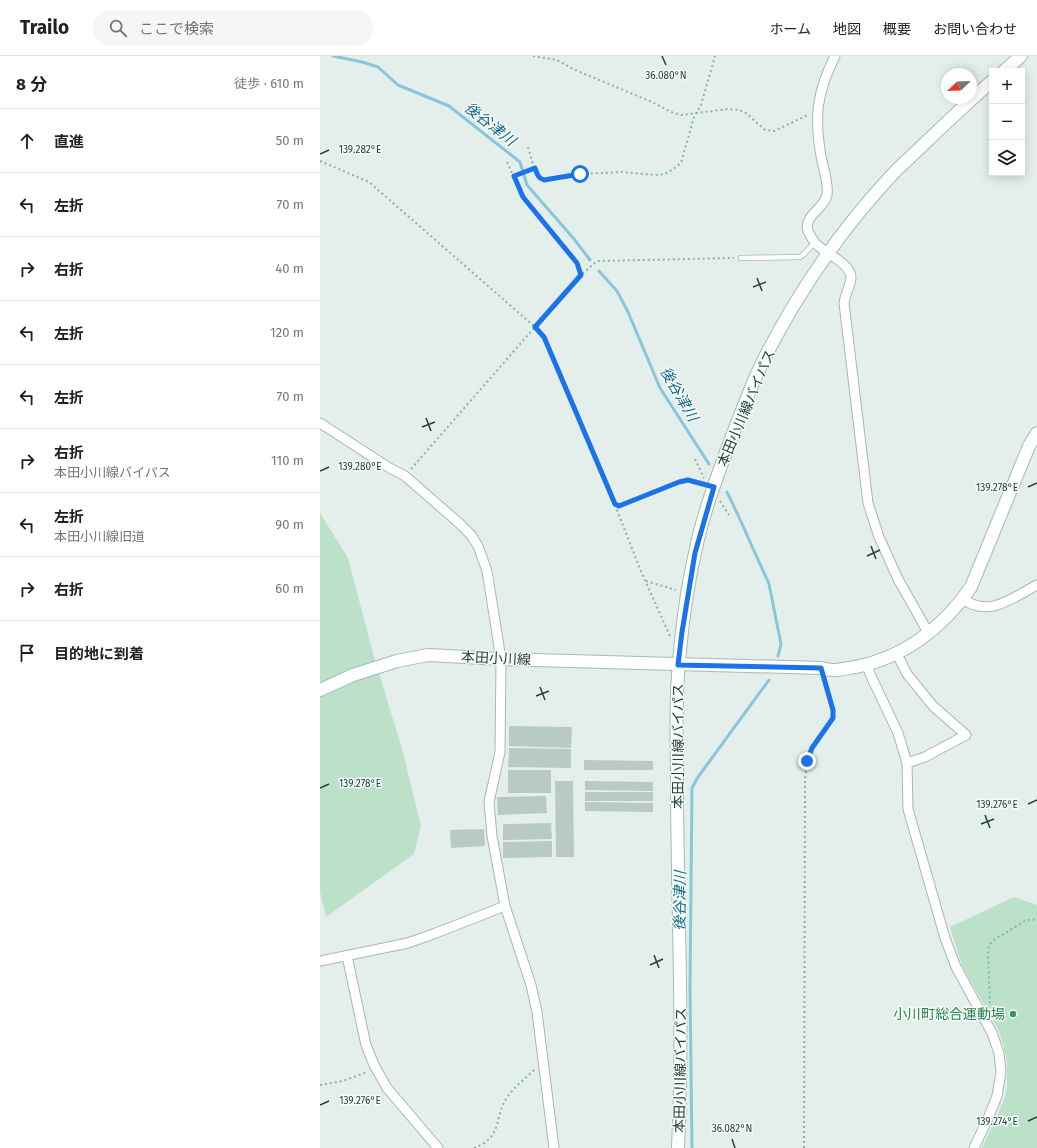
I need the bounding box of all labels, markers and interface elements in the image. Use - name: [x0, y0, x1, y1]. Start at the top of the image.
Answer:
- search box: [93, 10, 373, 46]
- text: Trailo: [20, 16, 69, 39]
- icon: search: [107, 17, 129, 39]
- text: ここで検索: [139, 20, 214, 38]
- text: ホーム: [769, 21, 811, 38]
- text: 地図: [833, 21, 861, 38]
- text: 概要: [883, 21, 911, 38]
- text: お問い合わせ: [933, 21, 1017, 38]
- north arrow: [941, 68, 977, 104]
- map controls: [989, 68, 1025, 176]
- button: +: [989, 68, 1025, 104]
- text: 36.080°N: [645, 70, 687, 82]
- text: 8 分: [16, 74, 47, 95]
- text: 徒歩 · 610 m: [234, 76, 304, 91]
- water label: 後谷津川: [461, 98, 521, 151]
- button: −: [989, 104, 1025, 140]
- icon: ahead: [16, 130, 38, 152]
- text: 直進: [54, 133, 84, 151]
- text: 50 m: [276, 133, 304, 148]
- button: layers: [989, 140, 1025, 176]
- text: 139.282°E: [339, 144, 381, 156]
- route start: [571, 165, 589, 183]
- icon: left: [16, 194, 38, 216]
- text: 左折: [54, 197, 84, 215]
- text: 70 m: [277, 197, 304, 212]
- icon: right: [16, 258, 38, 280]
- text: 右折: [54, 261, 84, 279]
- text: 40 m: [275, 261, 304, 276]
- icon: left: [16, 322, 38, 344]
- text: 左折: [54, 325, 84, 343]
- text: 120 m: [270, 325, 304, 340]
- street label: 本田小川線バイパス: [714, 347, 779, 469]
- water label: 後谷津川: [656, 364, 703, 426]
- icon: left: [16, 386, 38, 408]
- text: 左折: [54, 389, 84, 407]
- text: 70 m: [277, 389, 304, 404]
- text: 右折: [54, 444, 84, 462]
- icon: right: [16, 450, 38, 472]
- text: 110 m: [271, 453, 304, 468]
- text: 139.280°E: [338, 461, 382, 473]
- text: 本田小川線バイパス: [54, 465, 171, 480]
- text: 139.278°E: [976, 482, 1018, 494]
- text: 左折: [54, 508, 84, 526]
- icon: left: [16, 514, 38, 536]
- text: 90 m: [275, 517, 304, 532]
- text: 本田小川線旧道: [54, 529, 145, 544]
- icon: right: [16, 578, 38, 600]
- text: 右折: [54, 581, 84, 599]
- text: 60 m: [275, 581, 304, 596]
- icon: arrive: [16, 642, 38, 664]
- text: 目的地に到着: [54, 645, 144, 663]
- street label: 本田小川線: [461, 648, 531, 669]
- street label: 本田小川線バイパス: [670, 683, 687, 809]
- route end: [798, 752, 816, 770]
- text: 139.278°E: [339, 778, 381, 790]
- text: 139.276°E: [976, 799, 1018, 811]
- water label: 後谷津川: [670, 869, 690, 931]
- place label: 小川町総合運動場: [893, 1006, 1005, 1023]
- street label: 本田小川線バイパス: [671, 1007, 690, 1133]
- marker: 小川町総合運動場: [1008, 1009, 1018, 1019]
- text: 139.276°E: [339, 1095, 381, 1107]
- text: 139.274°E: [976, 1116, 1018, 1128]
- text: 36.082°N: [712, 1123, 752, 1135]

